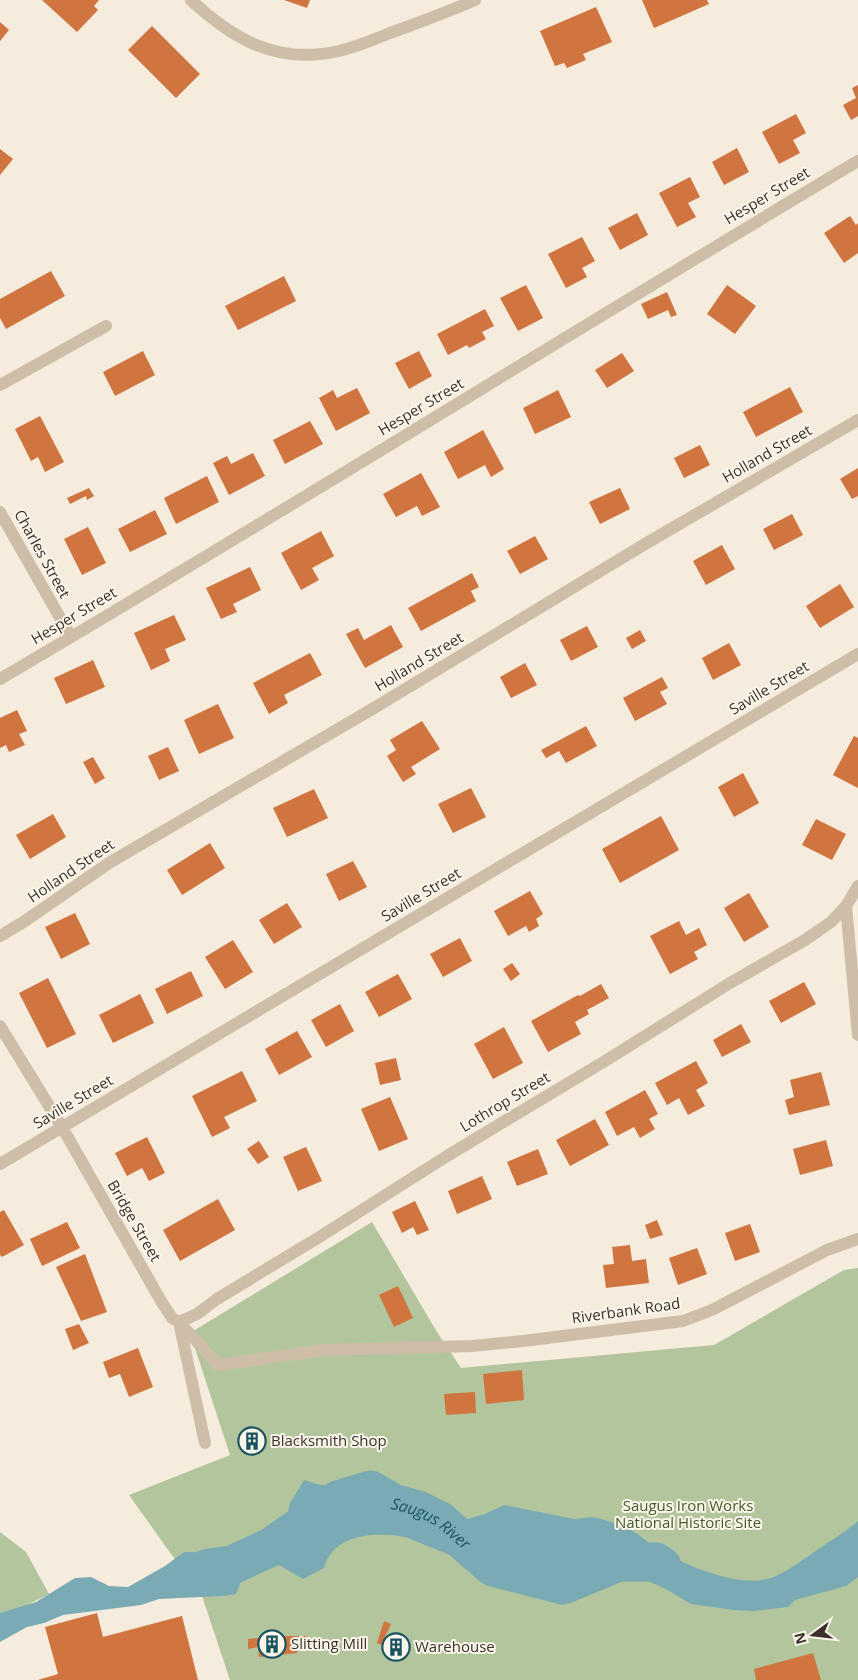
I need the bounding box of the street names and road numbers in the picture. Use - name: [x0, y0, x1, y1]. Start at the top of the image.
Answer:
- street label: Hesper Street: [720, 162, 813, 228]
- street label: Hesper Street: [374, 373, 467, 439]
- street label: Holland Street: [718, 419, 815, 487]
- street label: Charles Street: [10, 506, 75, 601]
- street label: Hesper Street: [27, 582, 120, 648]
- street label: Holland Street: [370, 627, 467, 696]
- street label: Saville Street: [725, 655, 812, 719]
- street label: Holland Street: [23, 834, 118, 906]
- street label: Saville Street: [377, 862, 464, 926]
- street label: Lothrop Street: [456, 1066, 553, 1136]
- street label: Saville Street: [29, 1069, 116, 1133]
- street label: Bridge Street: [103, 1176, 166, 1265]
- street label: Riverbank Road: [570, 1292, 681, 1328]

